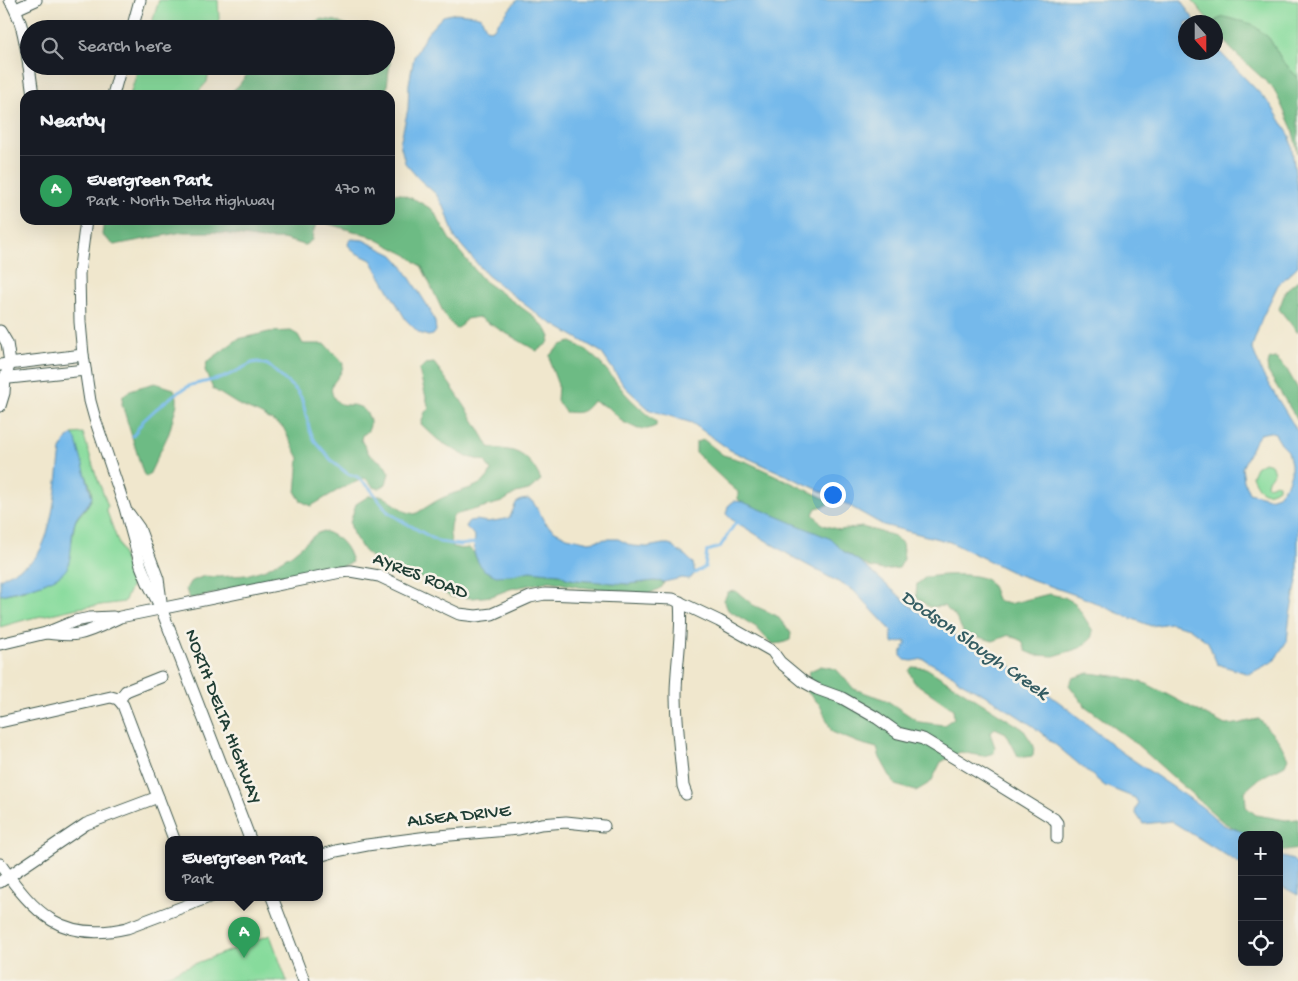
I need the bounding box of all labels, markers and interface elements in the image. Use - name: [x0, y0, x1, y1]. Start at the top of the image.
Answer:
- north arrow: [1178, 15, 1223, 60]
- search box: [20, 20, 395, 75]
- icon: search: [38, 34, 66, 62]
- text: Search here: [78, 36, 172, 59]
- text: Nearby: [40, 110, 105, 135]
- text: Evergreen Park: [87, 170, 211, 193]
- text: A: [51, 181, 61, 200]
- text: 470 m: [335, 181, 375, 200]
- text: Park · North Delta Highway: [87, 193, 274, 212]
- your location: [820, 482, 846, 508]
- street label: AYRES ROAD: [369, 548, 471, 606]
- water label: Dodson Slough Creek: [896, 586, 1054, 707]
- street label: NORTH DELTA HIGHWAY: [178, 626, 266, 808]
- street label: ALSEA DRIVE: [406, 800, 513, 834]
- map controls: [1238, 831, 1283, 966]
- button: +: [1238, 831, 1283, 876]
- popup: [165, 836, 323, 901]
- text: Evergreen Park: [182, 848, 306, 871]
- text: Park: [182, 871, 213, 890]
- button: −: [1238, 876, 1283, 921]
- pin: A: [228, 917, 260, 958]
- button: locate: [1238, 921, 1283, 966]

